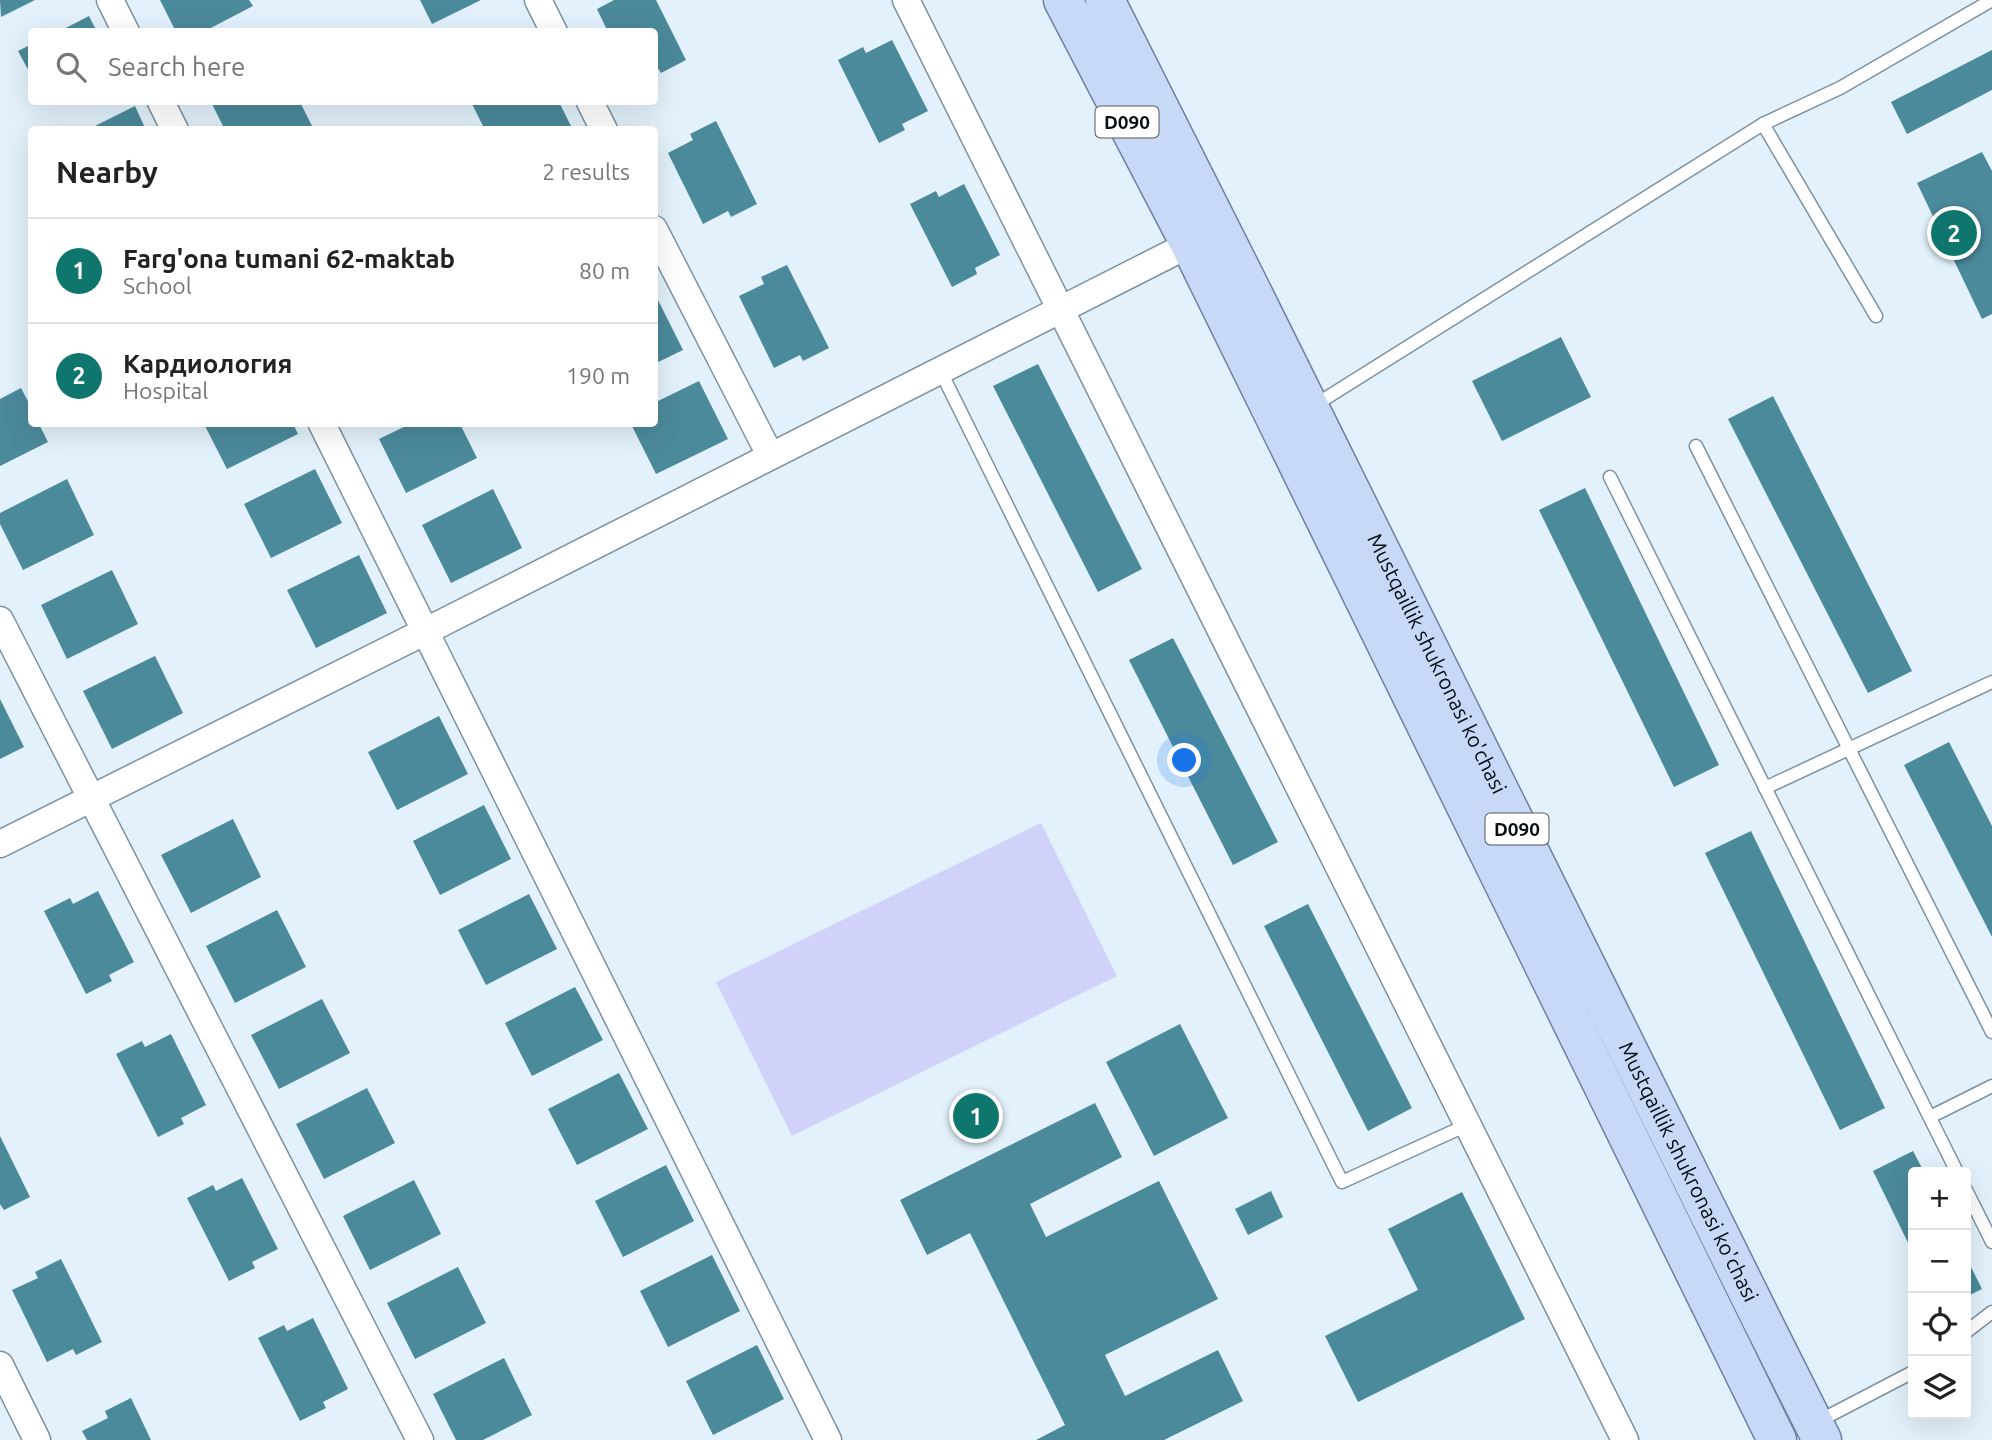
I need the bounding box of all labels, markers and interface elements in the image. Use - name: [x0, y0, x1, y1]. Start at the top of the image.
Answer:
- search box: [28, 28, 658, 105]
- icon: search: [52, 48, 90, 86]
- text: Search here: [108, 52, 245, 81]
- road number: D090: [1096, 106, 1158, 138]
- text: Nearby: [56, 155, 158, 189]
- text: 2 results: [542, 159, 630, 184]
- pin: 2: [1931, 207, 1977, 259]
- text: Farg'ona tumani 62-maktab: [123, 244, 455, 273]
- text: 1: [73, 258, 85, 283]
- text: 80 m: [579, 258, 630, 283]
- text: School: [123, 273, 192, 298]
- text: Кардиология: [123, 349, 292, 378]
- text: 2: [73, 363, 85, 388]
- text: 190 m: [566, 363, 630, 388]
- text: Hospital: [123, 378, 208, 403]
- street label: Mustqaillik shukronasi ko'chasi: [1363, 529, 1512, 797]
- your location: [1167, 743, 1201, 777]
- road number: D090: [1486, 814, 1548, 844]
- street label: Mustqaillik shukronasi ko'chasi: [1614, 1038, 1764, 1305]
- pin: 1: [953, 1090, 999, 1142]
- map controls: [1908, 1167, 1971, 1419]
- button: +: [1908, 1167, 1971, 1230]
- button: −: [1908, 1230, 1971, 1293]
- button: locate: [1908, 1293, 1971, 1356]
- button: layers: [1908, 1356, 1971, 1419]

